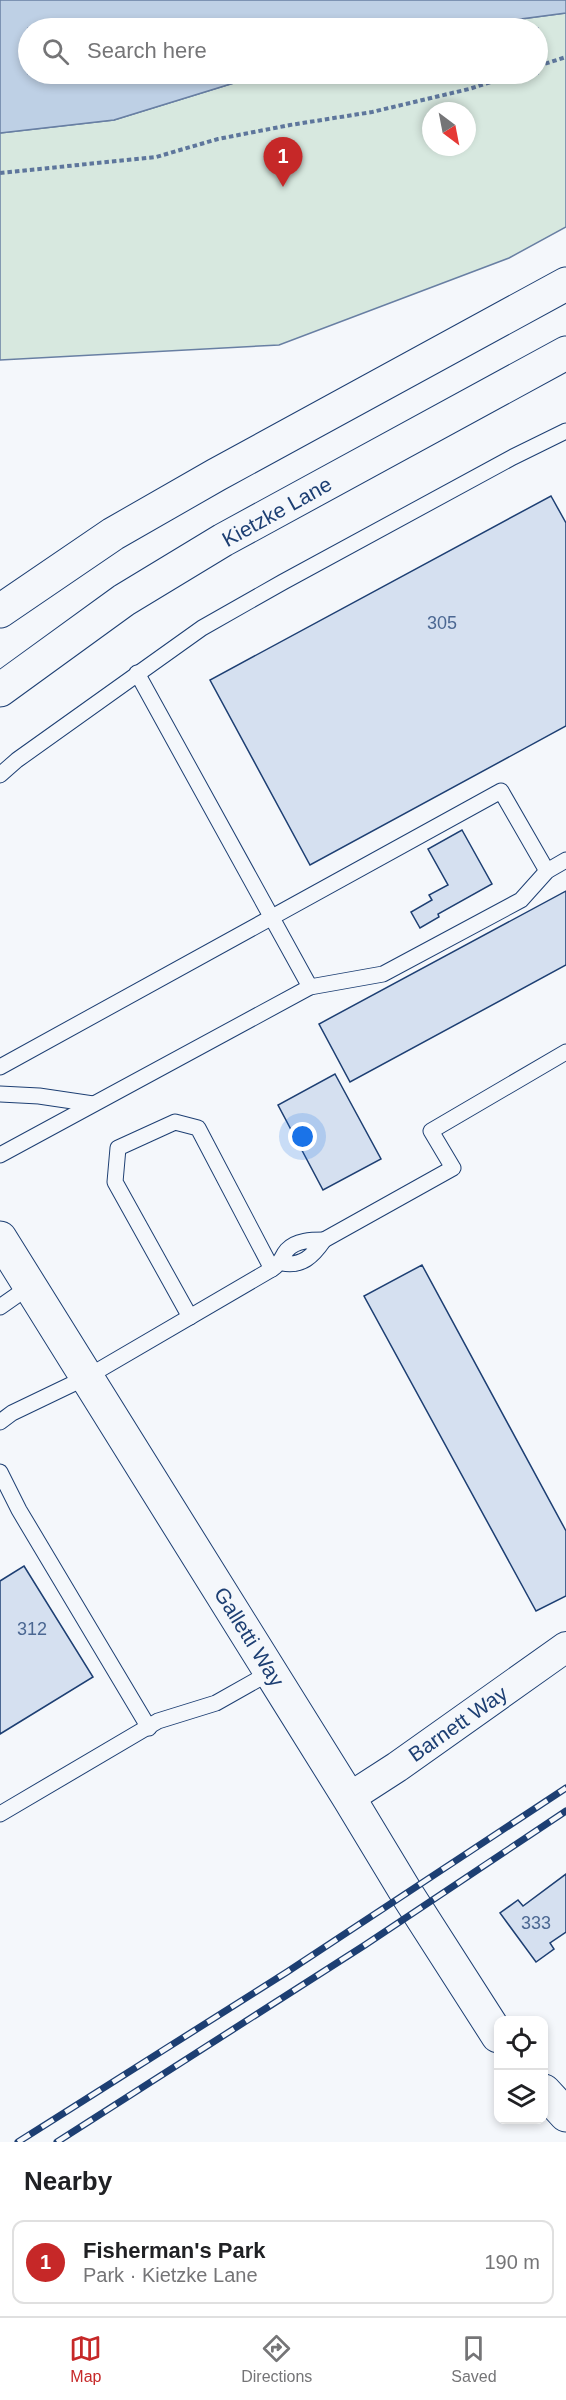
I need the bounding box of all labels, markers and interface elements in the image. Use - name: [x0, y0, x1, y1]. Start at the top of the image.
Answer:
- search box: [18, 18, 548, 84]
- icon: search: [39, 35, 72, 68]
- text: Search here: [87, 38, 207, 63]
- north arrow: [422, 102, 476, 156]
- pin: 1: [264, 138, 302, 187]
- street label: Kietzke Lane: [218, 472, 335, 551]
- house number: 305: [427, 613, 457, 633]
- your location: [288, 1122, 317, 1151]
- street label: Galletti Way: [210, 1583, 289, 1691]
- house number: 312: [17, 1619, 47, 1639]
- street label: Barnett Way: [404, 1681, 512, 1766]
- house number: 333: [521, 1913, 551, 1933]
- map controls: [494, 2016, 548, 2124]
- button: locate: [494, 2016, 548, 2070]
- button: layers: [494, 2070, 548, 2124]
- text: Nearby: [24, 2166, 112, 2196]
- text: Fisherman's Park: [83, 2238, 266, 2263]
- text: 1: [40, 2251, 51, 2273]
- text: 190 m: [484, 2251, 540, 2273]
- text: Park · Kietzke Lane: [83, 2264, 258, 2286]
- tab: Map: [69, 2332, 102, 2386]
- tab: Directions: [241, 2332, 312, 2386]
- tab: Saved: [451, 2332, 497, 2386]

